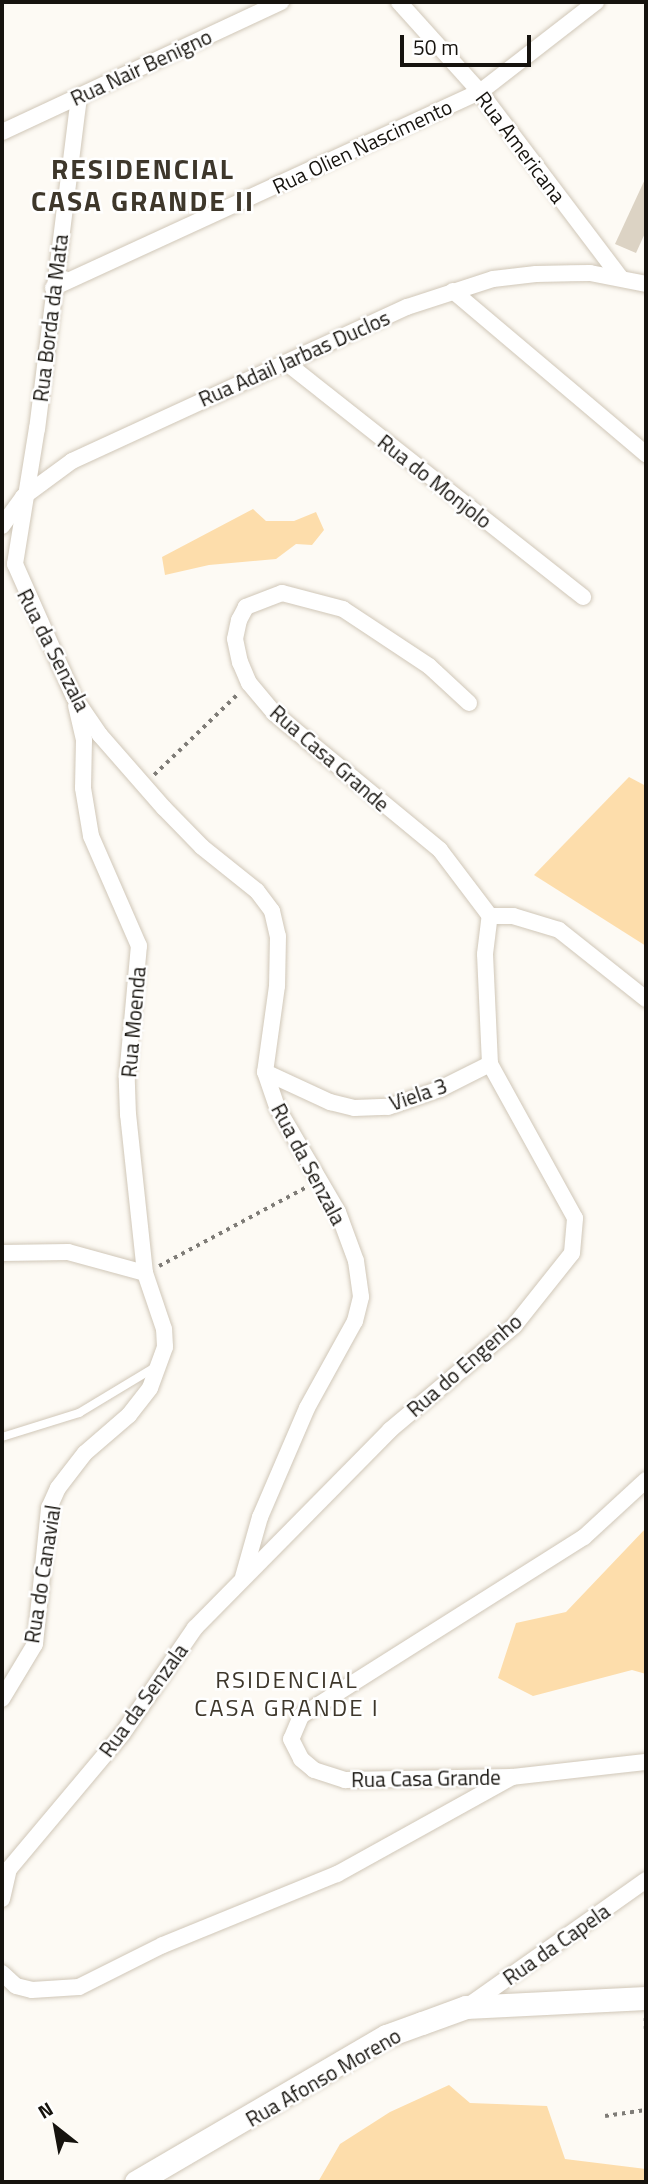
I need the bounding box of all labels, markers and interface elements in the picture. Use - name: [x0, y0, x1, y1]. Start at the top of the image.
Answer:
- scale bar: [403, 21, 534, 65]
- street label: Rua Nair Benigno: [66, 23, 216, 111]
- text: 50 m: [413, 31, 459, 63]
- street label: Rua Americana: [471, 86, 571, 208]
- street label: Rua Olien Nascimento: [268, 93, 456, 199]
- district label: RESIDENCIAL CASA GRANDE II: [33, 152, 253, 218]
- street label: Rua Borda da Mata: [27, 233, 73, 403]
- street label: Rua Adail Jarbas Duclos: [194, 304, 394, 412]
- street label: Rua do Monjolo: [373, 429, 497, 533]
- street label: Rua da Senzala: [12, 585, 96, 715]
- street label: Rua Casa Grande: [265, 699, 395, 817]
- street label: Rua Moenda: [116, 965, 150, 1079]
- street label: Viela 3: [386, 1072, 450, 1116]
- street label: Rua da Senzala: [266, 1099, 352, 1229]
- street label: Rua do Engenho: [401, 1308, 527, 1422]
- street label: Rua do Canavial: [19, 1503, 65, 1645]
- street label: Rua da Senzala: [93, 1638, 193, 1762]
- district label: RSIDENCIAL CASA GRANDE I: [196, 1666, 378, 1722]
- street label: Rua Casa Grande: [351, 1764, 501, 1792]
- street label: Rua da Capela: [498, 1898, 614, 1990]
- street label: Rua Afonso Moreno: [241, 2022, 405, 2132]
- north arrow: [21, 2093, 91, 2163]
- text: N: [32, 2094, 58, 2125]

